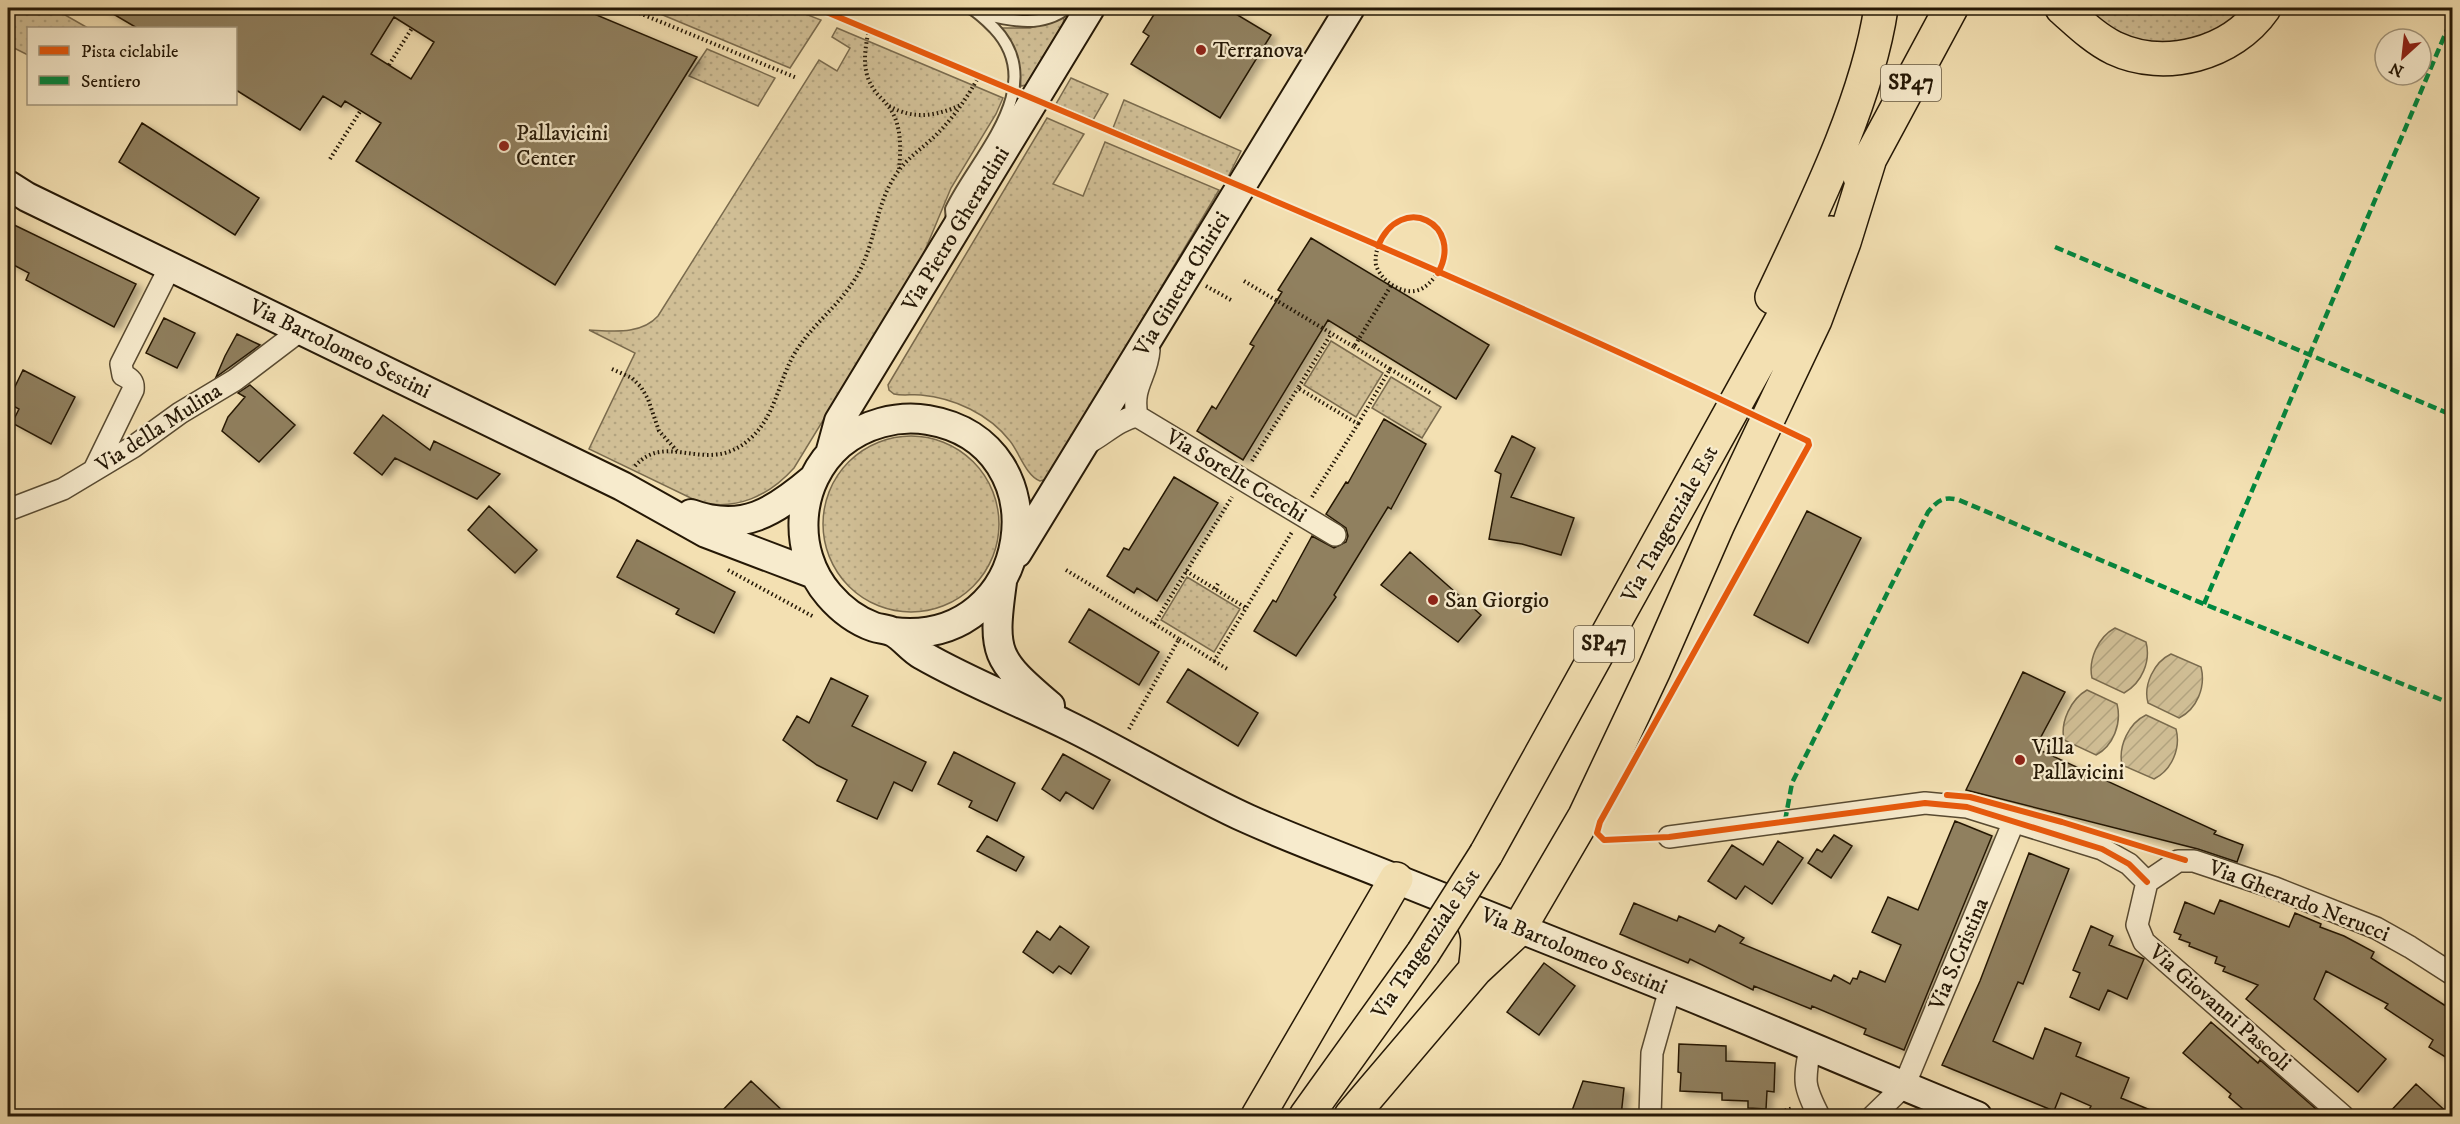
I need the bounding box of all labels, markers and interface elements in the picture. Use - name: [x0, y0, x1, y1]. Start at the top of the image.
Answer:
- legend: [27, 27, 237, 105]
- north arrow: [2373, 27, 2433, 87]
- place label: Terranova: [1213, 37, 1304, 64]
- text: Pista ciclabile: [81, 41, 178, 63]
- marker: Terranova: [1194, 43, 1208, 57]
- text: N: [2386, 58, 2407, 81]
- road number: SP47: [1881, 65, 1941, 101]
- text: Sentiero: [81, 71, 141, 93]
- place label: Pallavicini Center: [516, 120, 608, 172]
- marker: Pallavicini Center: [497, 139, 511, 153]
- street label: Via Pietro Gherardini: [896, 142, 1016, 317]
- street label: Via Ginetta Chirici: [1128, 207, 1236, 362]
- street label: Via Bartolomeo Sestini: [244, 293, 435, 405]
- street label: Via della Mulina: [90, 377, 227, 479]
- street label: Via Sorelle Cecchi: [1160, 423, 1311, 529]
- street label: Via Tangenziale Est: [1615, 441, 1724, 608]
- place label: San Giorgio: [1445, 587, 1549, 614]
- marker: San Giorgio: [1426, 593, 1440, 607]
- road number: SP47: [1574, 626, 1634, 662]
- place label: Villa Pallavicini: [2031, 734, 2124, 786]
- marker: Villa Pallavicini: [2013, 753, 2027, 767]
- street label: Via Gherardo Nerucci: [2204, 854, 2393, 948]
- street label: Via Tangenziale Est: [1365, 864, 1486, 1025]
- street label: Via S.Cristina: [1923, 893, 1995, 1015]
- street label: Via Bartolomeo Sestini: [1476, 901, 1671, 1001]
- street label: Via Giovanni Pascoli: [2143, 938, 2297, 1077]

